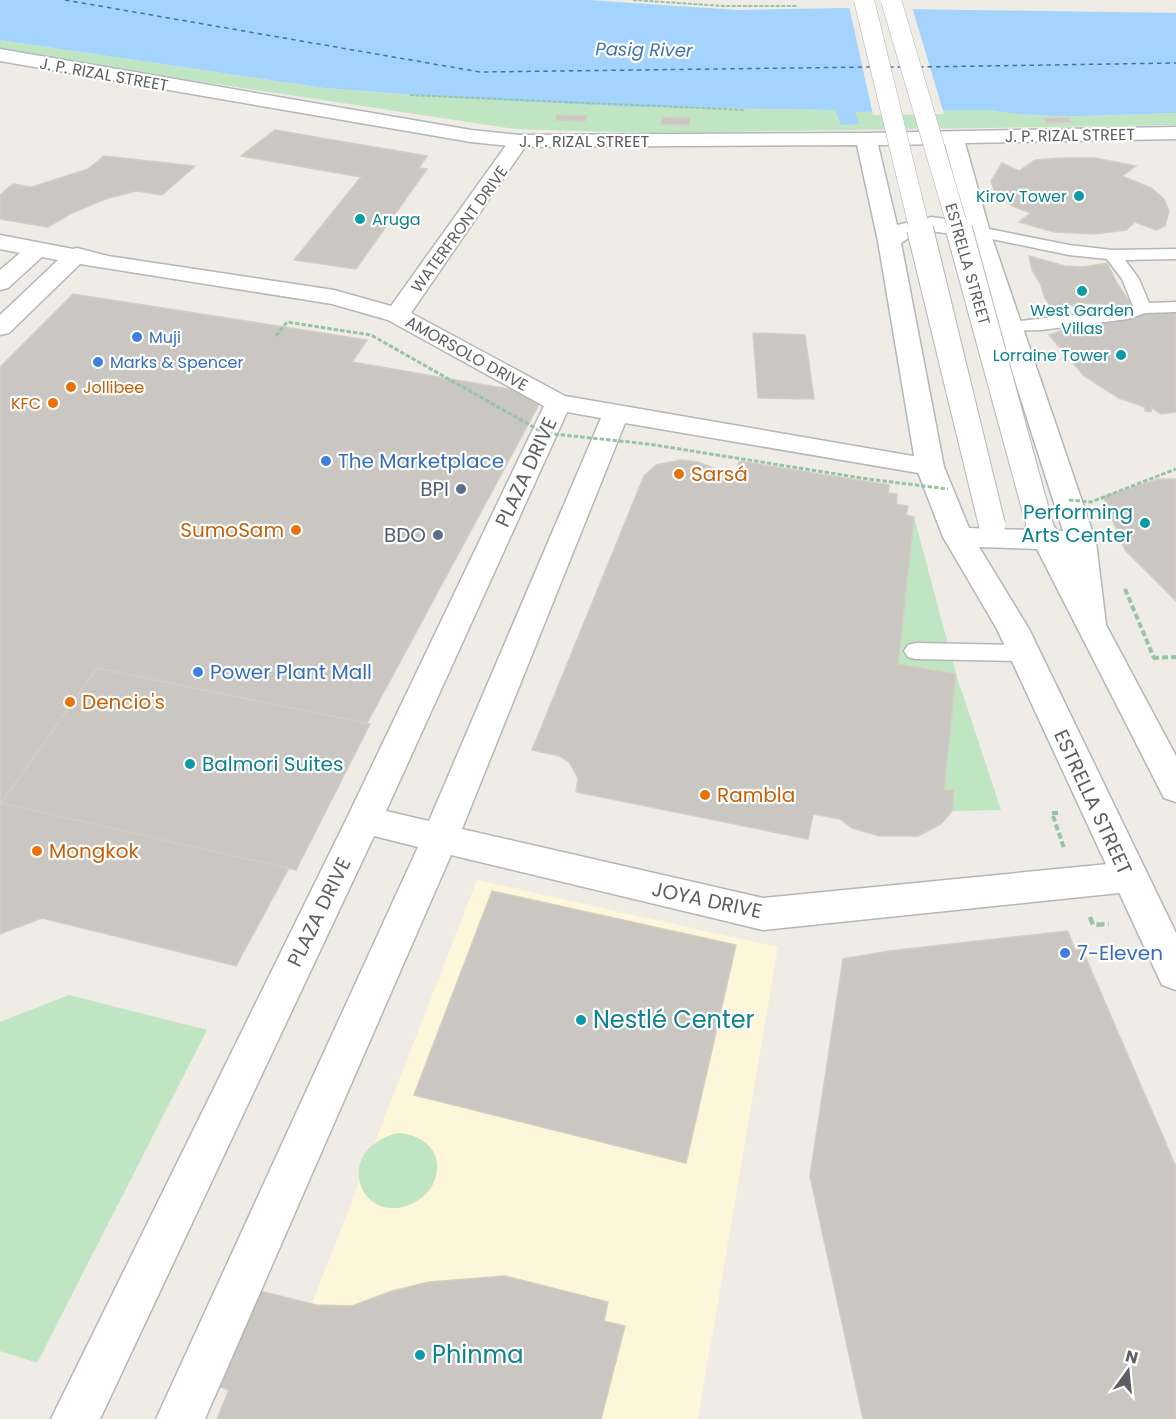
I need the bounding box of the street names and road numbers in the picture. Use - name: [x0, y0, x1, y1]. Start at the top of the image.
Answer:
- street label: J. P. RIZAL STREET: [38, 52, 170, 97]
- street label: J. P. RIZAL STREET: [1005, 123, 1136, 148]
- street label: J. P. RIZAL STREET: [519, 130, 649, 153]
- street label: WATERFRONT DRIVE: [406, 161, 513, 297]
- street label: ESTRELLA STREET: [939, 200, 996, 328]
- street label: AMORSOLO DRIVE: [401, 310, 532, 397]
- street label: PLAZA DRIVE: [488, 412, 564, 532]
- street label: ESTRELLA STREET: [1047, 725, 1139, 879]
- street label: PLAZA DRIVE: [280, 853, 358, 971]
- street label: JOYA DRIVE: [649, 875, 765, 925]

